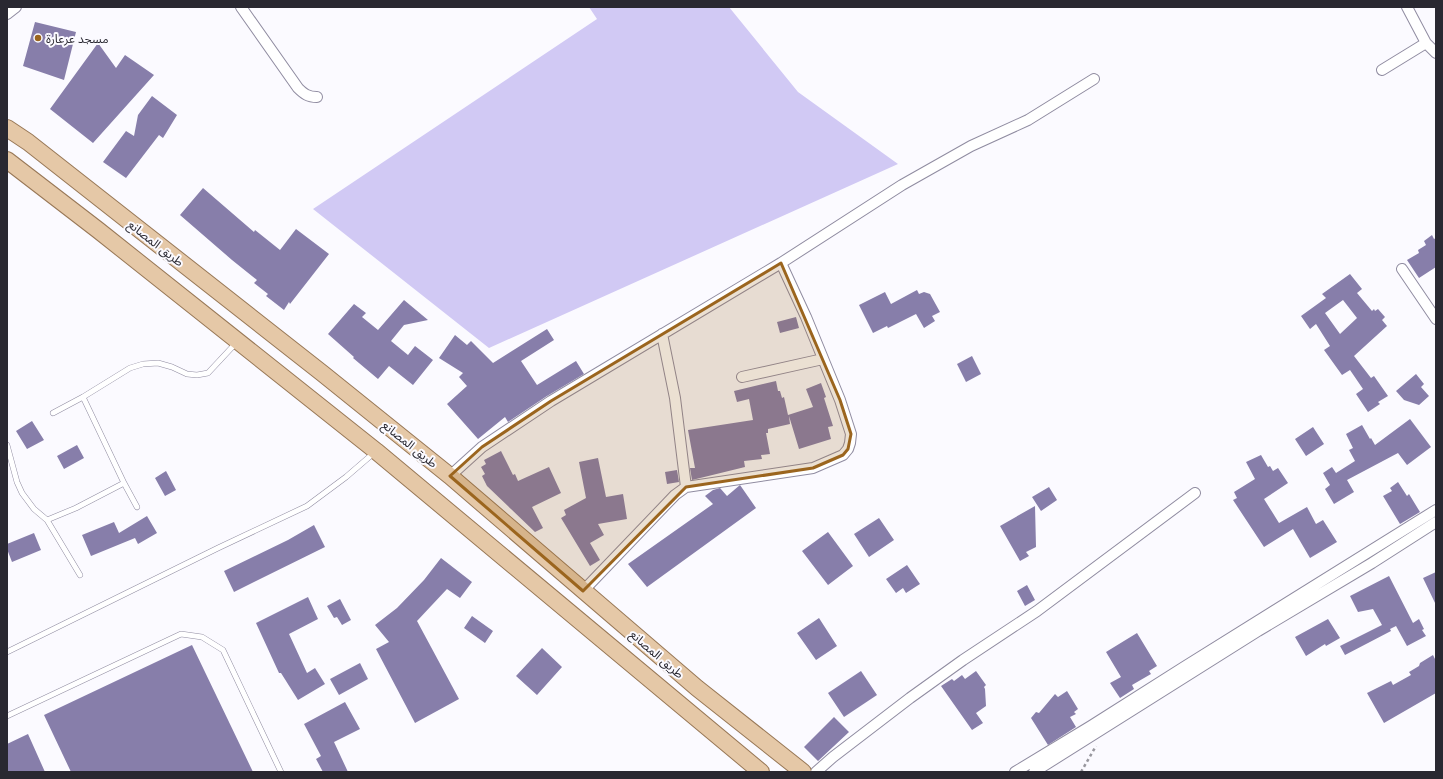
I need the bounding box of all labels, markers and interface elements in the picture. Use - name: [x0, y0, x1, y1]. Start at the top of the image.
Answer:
- place label: مسجد عرعارة: [46, 31, 109, 46]
- marker: مسجد عرعارة: [33, 33, 43, 43]
- street label: طريق المصانع: [124, 217, 187, 271]
- street label: طريق المصانع: [378, 417, 441, 472]
- street label: طريق المصانع: [626, 627, 687, 683]

